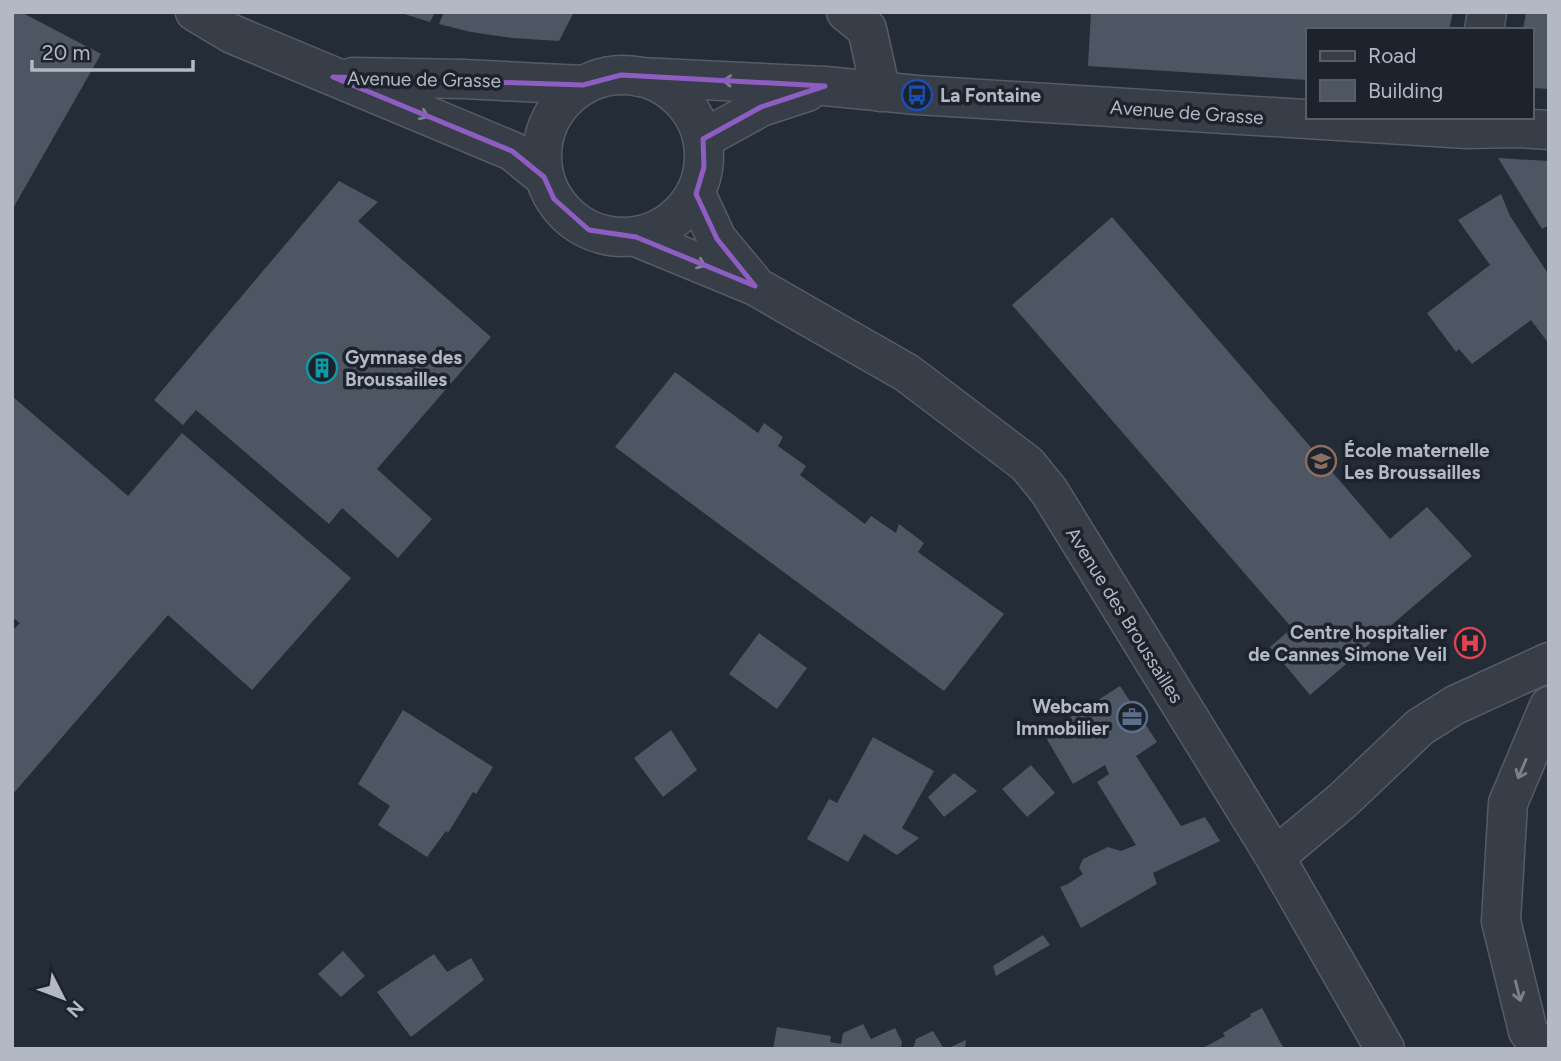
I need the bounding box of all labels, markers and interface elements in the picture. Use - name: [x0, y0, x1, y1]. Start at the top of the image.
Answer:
- scale bar: [32, 28, 192, 72]
- legend: [1306, 28, 1533, 119]
- text: 20 m: [42, 40, 90, 65]
- text: Road: [1368, 43, 1416, 68]
- street label: Avenue de Grasse: [347, 67, 501, 92]
- one-way arrow: [722, 74, 745, 87]
- bus stop icon: La Fontaine: [900, 78, 934, 112]
- text: Building: [1368, 78, 1443, 103]
- place label: La Fontaine: [940, 84, 1041, 107]
- street label: Avenue de Grasse: [1109, 96, 1264, 129]
- one-way arrow: [407, 108, 429, 121]
- one-way arrow: [684, 256, 706, 269]
- place label: Gymnase des Broussailles: [345, 346, 462, 391]
- building icon: Gymnase des Broussailles: [305, 351, 339, 385]
- place label: École maternelle Les Broussailles: [1344, 439, 1490, 484]
- school or university icon: École maternelle Les Broussailles: [1304, 444, 1338, 478]
- street label: Avenue des Broussailles: [1061, 523, 1188, 708]
- place label: Centre hospitalier de Cannes Simone Veil: [1248, 621, 1447, 666]
- hospital icon: Centre hospitalier de Cannes Simone Veil: [1453, 626, 1487, 660]
- place label: Webcam Immobilier: [1016, 695, 1109, 740]
- office icon: Webcam Immobilier: [1115, 700, 1149, 734]
- one-way arrow: [1515, 757, 1528, 779]
- north arrow: [28, 963, 98, 1033]
- one-way arrow: [1512, 979, 1525, 1002]
- text: N: [62, 996, 89, 1022]

